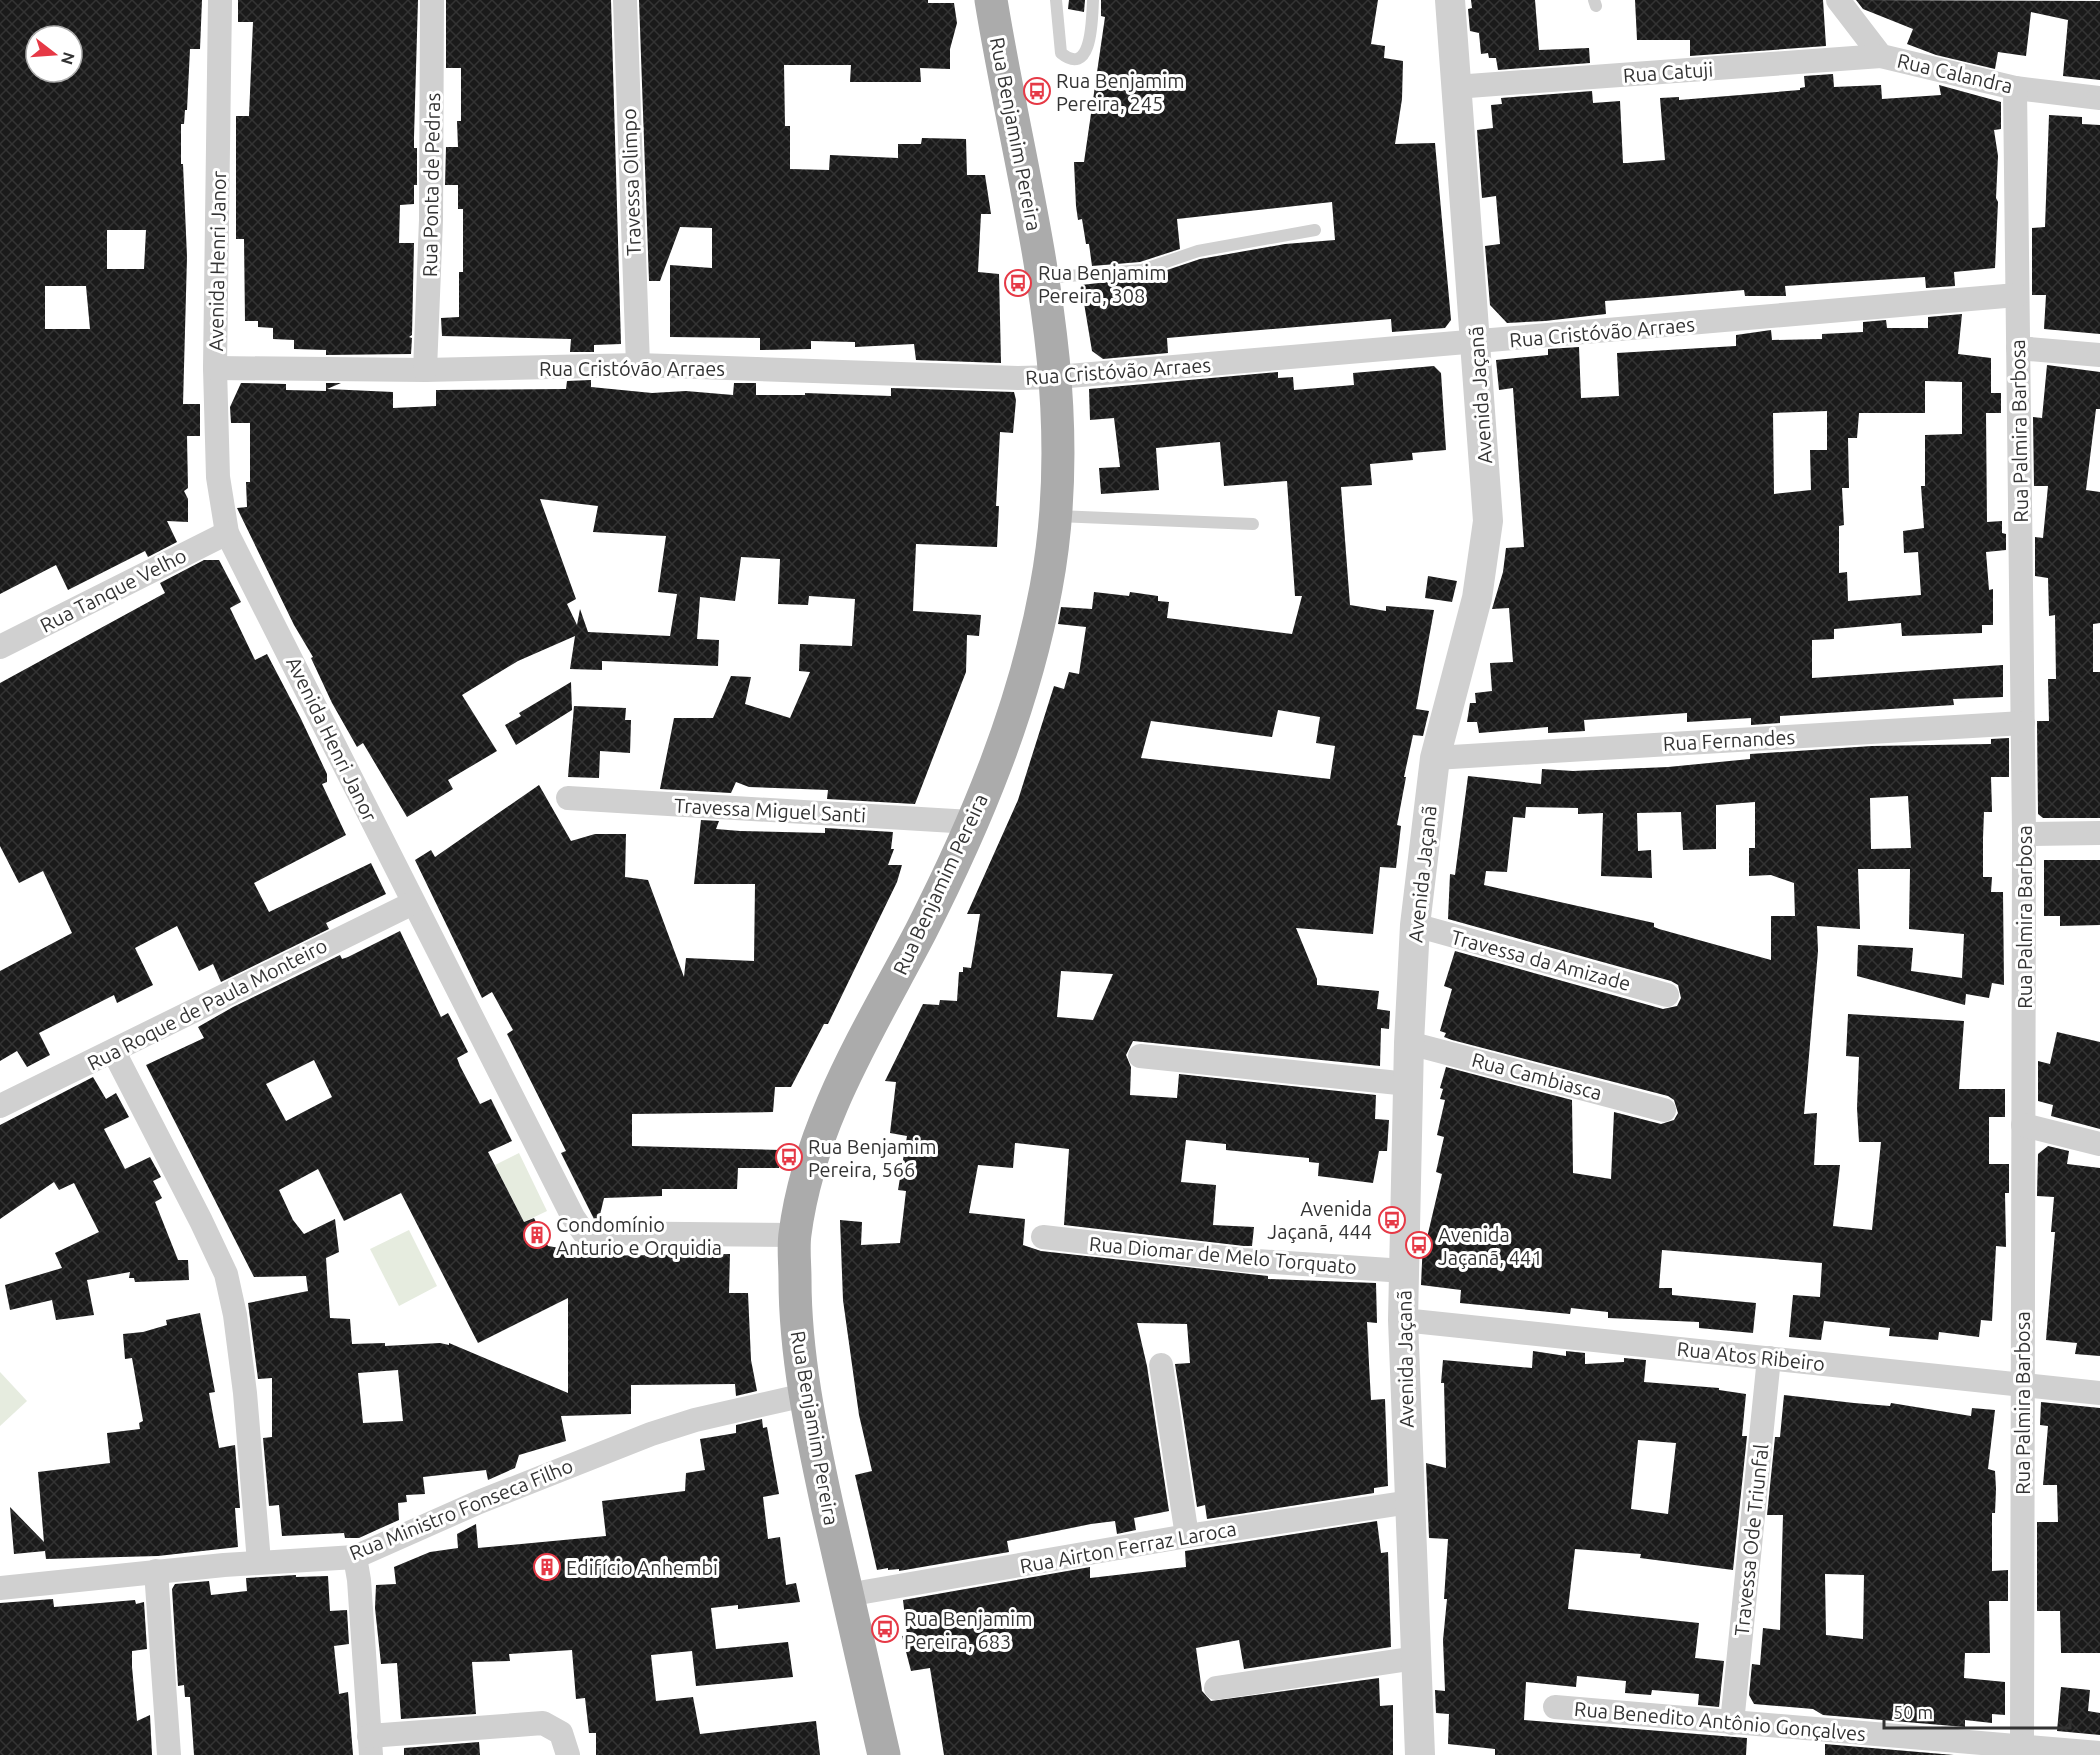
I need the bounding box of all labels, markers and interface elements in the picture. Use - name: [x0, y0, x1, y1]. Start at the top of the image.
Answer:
- north arrow: [24, 24, 84, 84]
- street label: Rua Benjamim Pereira: [986, 35, 1046, 233]
- street label: Rua Calandra: [1895, 49, 2015, 97]
- text: N: [58, 50, 79, 67]
- street label: Rua Catuji: [1622, 57, 1714, 87]
- place label: Rua Benjamim Pereira, 245: [1056, 69, 1184, 115]
- bus stop icon: Rua Benjamim Pereira, 245: [1022, 76, 1052, 106]
- street label: Rua Ponta de Pedras: [418, 93, 444, 277]
- street label: Travessa Olimpo: [617, 108, 645, 256]
- street label: Avenida Henri Janor: [204, 170, 230, 351]
- place label: Rua Benjamim Pereira, 308: [1038, 261, 1166, 307]
- bus stop icon: Rua Benjamim Pereira, 308: [1003, 268, 1033, 298]
- street label: Rua Cristóvão Arraes: [1508, 312, 1696, 352]
- street label: Avenida Jaçanã: [1464, 326, 1496, 464]
- street label: Rua Palmira Barbosa: [2006, 339, 2032, 523]
- street label: Rua Cristóvão Arraes: [1024, 353, 1212, 389]
- street label: Rua Cristóvão Arraes: [539, 357, 725, 380]
- street label: Rua Tanque Velho: [36, 543, 190, 637]
- street label: Avenida Henri Janor: [282, 653, 382, 826]
- street label: Rua Fernandes: [1662, 725, 1796, 755]
- street label: Rua Benjamim Pereira: [888, 790, 992, 978]
- street label: Travessa Miguel Santi: [673, 793, 867, 827]
- street label: Avenida Jaçanã: [1403, 804, 1441, 944]
- street label: Rua Palmira Barbosa: [2013, 825, 2036, 1009]
- street label: Travessa da Amizade: [1449, 925, 1633, 995]
- street label: Rua Roque de Paula Monteiro: [83, 933, 331, 1075]
- street label: Rua Cambiasca: [1469, 1048, 1605, 1104]
- place label: Rua Benjamim Pereira, 566: [808, 1135, 936, 1181]
- bus stop icon: Rua Benjamim Pereira, 566: [774, 1142, 804, 1172]
- place label: Avenida Jaçanã, 444: [1267, 1197, 1372, 1243]
- bus stop icon: Avenida Jaçanã, 444: [1377, 1205, 1407, 1235]
- place label: Condomínio Anturio e Orquidia: [556, 1213, 722, 1259]
- building icon: Condomínio Anturio e Orquidia: [522, 1220, 552, 1250]
- place label: Avenida Jaçanã, 441: [1438, 1223, 1543, 1269]
- bus stop icon: Avenida Jaçanã, 441: [1404, 1230, 1434, 1260]
- street label: Rua Diomar de Melo Torquato: [1088, 1232, 1358, 1278]
- street label: Avenida Jaçanã: [1392, 1290, 1418, 1428]
- street label: Rua Palmira Barbosa: [2011, 1311, 2034, 1495]
- street label: Rua Benjamim Pereira: [787, 1329, 843, 1527]
- street label: Rua Atos Ribeiro: [1676, 1337, 1826, 1375]
- street label: Travessa Ode Triunfal: [1729, 1443, 1773, 1637]
- street label: Rua Ministro Fonseca Filho: [346, 1454, 576, 1564]
- street label: Rua Airton Ferraz Laroca: [1018, 1517, 1238, 1577]
- building icon: Edifício Anhembi: [532, 1552, 562, 1582]
- place label: Edifício Anhembi: [566, 1556, 718, 1579]
- place label: Rua Benjamim Pereira, 683: [904, 1607, 1032, 1653]
- bus stop icon: Rua Benjamim Pereira, 683: [870, 1614, 900, 1644]
- scale bar: [1884, 1692, 2070, 1730]
- street label: Rua Benedito Antônio Gonçalves: [1573, 1697, 1867, 1745]
- text: 50 m: [1893, 1702, 1933, 1722]

